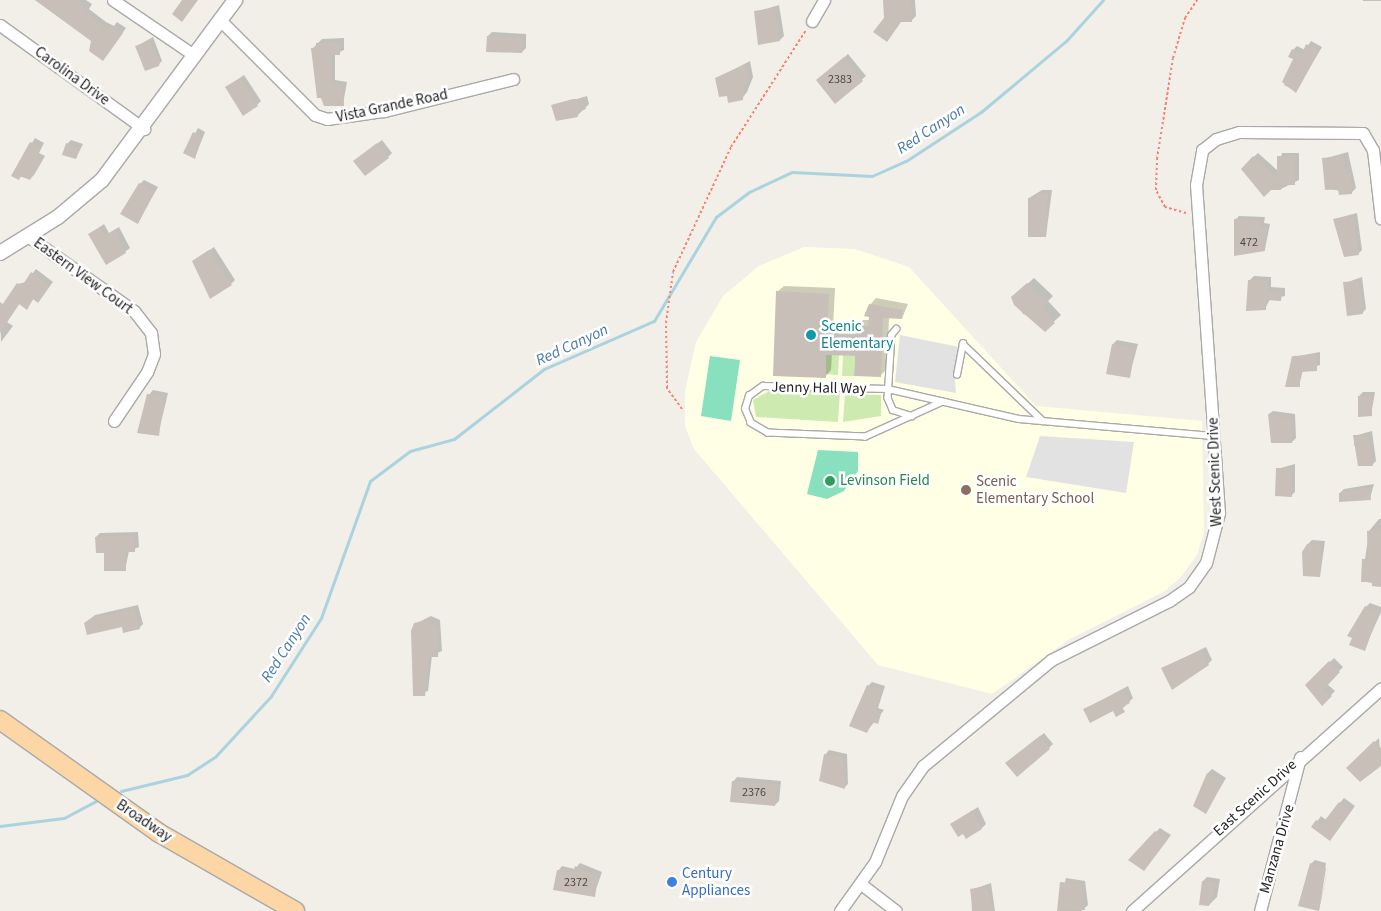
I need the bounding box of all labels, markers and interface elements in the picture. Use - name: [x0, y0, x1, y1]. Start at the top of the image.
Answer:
- street label: Carolina Drive: [31, 43, 113, 109]
- house number: 2383: [828, 73, 852, 87]
- street label: Vista Grande Road: [335, 85, 449, 127]
- water label: Red Canyon: [893, 100, 969, 158]
- street label: Eastern View Court: [30, 234, 136, 318]
- house number: 472: [1240, 236, 1258, 250]
- place label: Scenic Elementary: [821, 317, 893, 352]
- water label: Red Canyon: [533, 320, 611, 370]
- marker: Scenic Elementary: [805, 329, 817, 341]
- street label: Jenny Hall Way: [771, 378, 867, 398]
- street label: West Scenic Drive: [1204, 417, 1226, 527]
- place label: Levinson Field: [840, 472, 930, 490]
- place label: Scenic Elementary School: [976, 472, 1094, 507]
- marker: Levinson Field: [824, 475, 836, 487]
- marker: Scenic Elementary School: [960, 484, 972, 496]
- water label: Red Canyon: [257, 610, 315, 686]
- street label: East Scenic Drive: [1210, 756, 1300, 840]
- house number: 2376: [742, 786, 766, 800]
- street label: Broadway: [113, 796, 175, 846]
- street label: Manzana Drive: [1256, 803, 1298, 895]
- place label: Century Appliances: [682, 864, 750, 899]
- house number: 2372: [564, 876, 588, 890]
- marker: Century Appliances: [666, 876, 678, 888]

